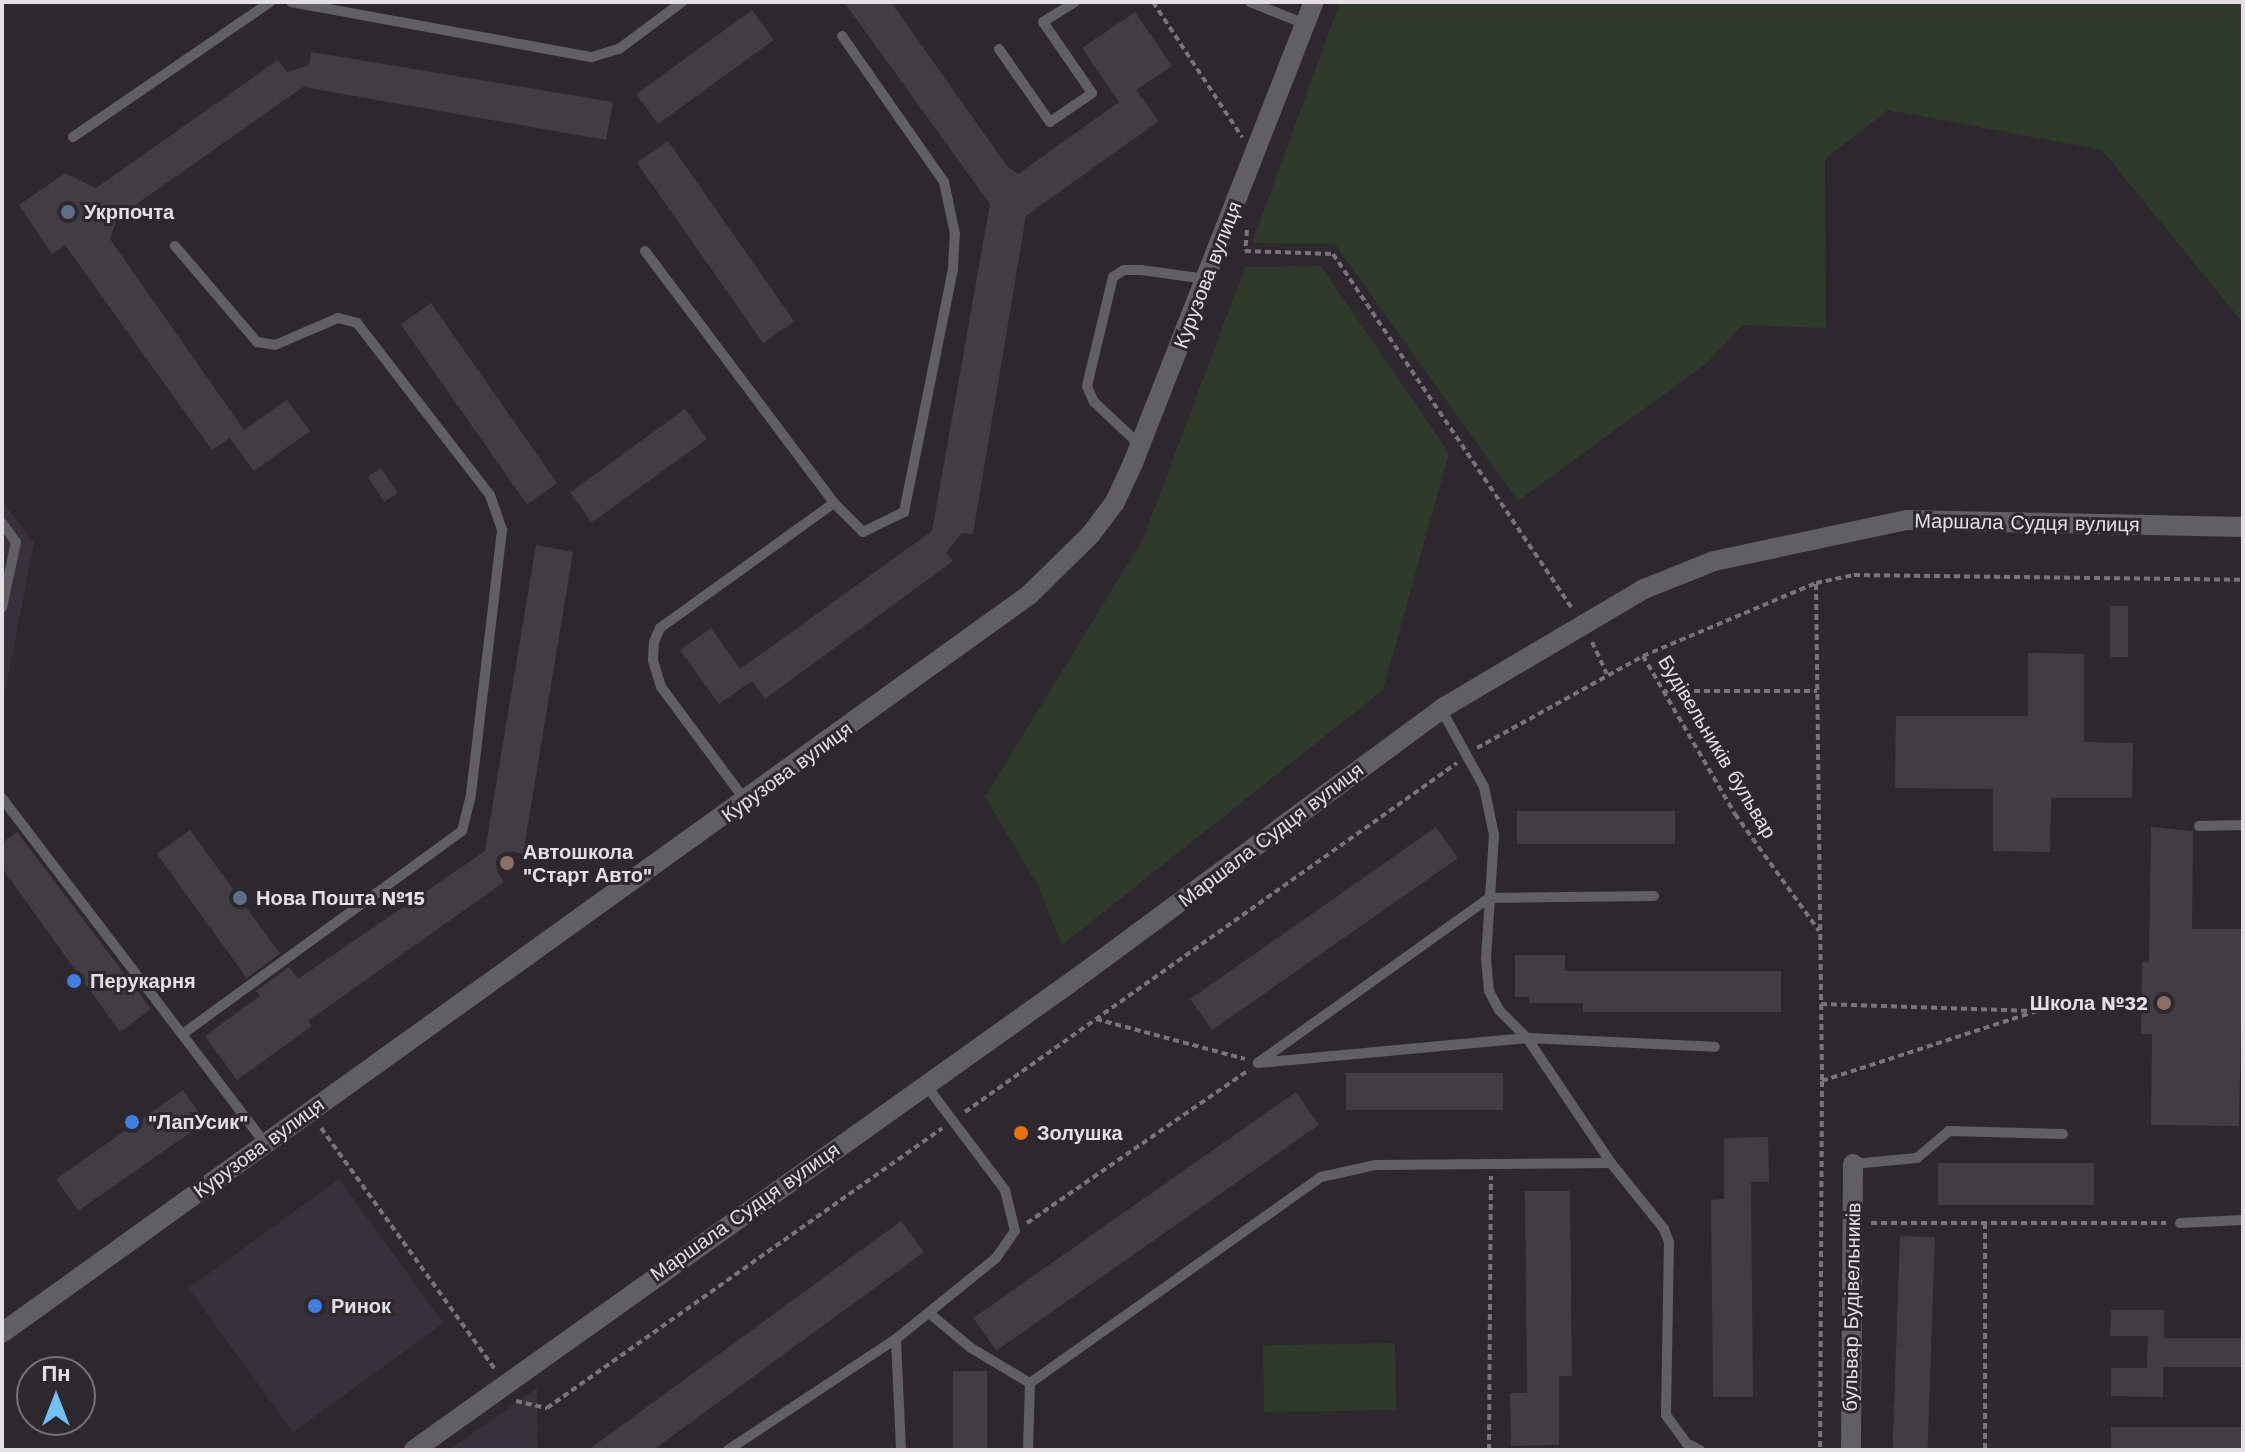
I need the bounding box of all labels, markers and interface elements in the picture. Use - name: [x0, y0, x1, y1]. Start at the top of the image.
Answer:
- street label: Курузова вулиця: [1169, 198, 1247, 352]
- place label: Укрпочта: [84, 200, 174, 224]
- marker: Укрпочта: [59, 203, 77, 221]
- street label: Маршала Судця вулиця: [1914, 509, 2140, 537]
- street label: Будівельників бульвар: [1653, 651, 1781, 843]
- street label: Курузова вулиця: [717, 717, 857, 827]
- street label: Маршала Судця вулиця: [1174, 758, 1368, 912]
- place label: Автошкола "Старт Авто": [523, 840, 652, 887]
- marker: Автошкола "Старт Авто": [498, 854, 516, 872]
- place label: Нова Пошта №15: [256, 886, 425, 910]
- marker: Нова Пошта №15: [231, 889, 249, 907]
- place label: Перукарня: [90, 969, 196, 993]
- marker: Перукарня: [65, 972, 83, 990]
- place label: Школа №32: [2030, 991, 2148, 1015]
- marker: Школа №32: [2155, 994, 2173, 1012]
- street label: Курузова вулиця: [189, 1093, 329, 1203]
- place label: "ЛапУсик": [148, 1110, 248, 1134]
- marker: "ЛапУсик": [123, 1113, 141, 1131]
- place label: Золушка: [1037, 1121, 1123, 1145]
- marker: Золушка: [1012, 1124, 1030, 1142]
- street label: Маршала Судця вулиця: [646, 1138, 844, 1286]
- street label: бульвар Будівельників: [1838, 1202, 1866, 1412]
- place label: Ринок: [331, 1294, 391, 1318]
- marker: Ринок: [306, 1297, 324, 1315]
- north arrow: [16, 1356, 96, 1436]
- text: Пн: [41, 1361, 71, 1386]

